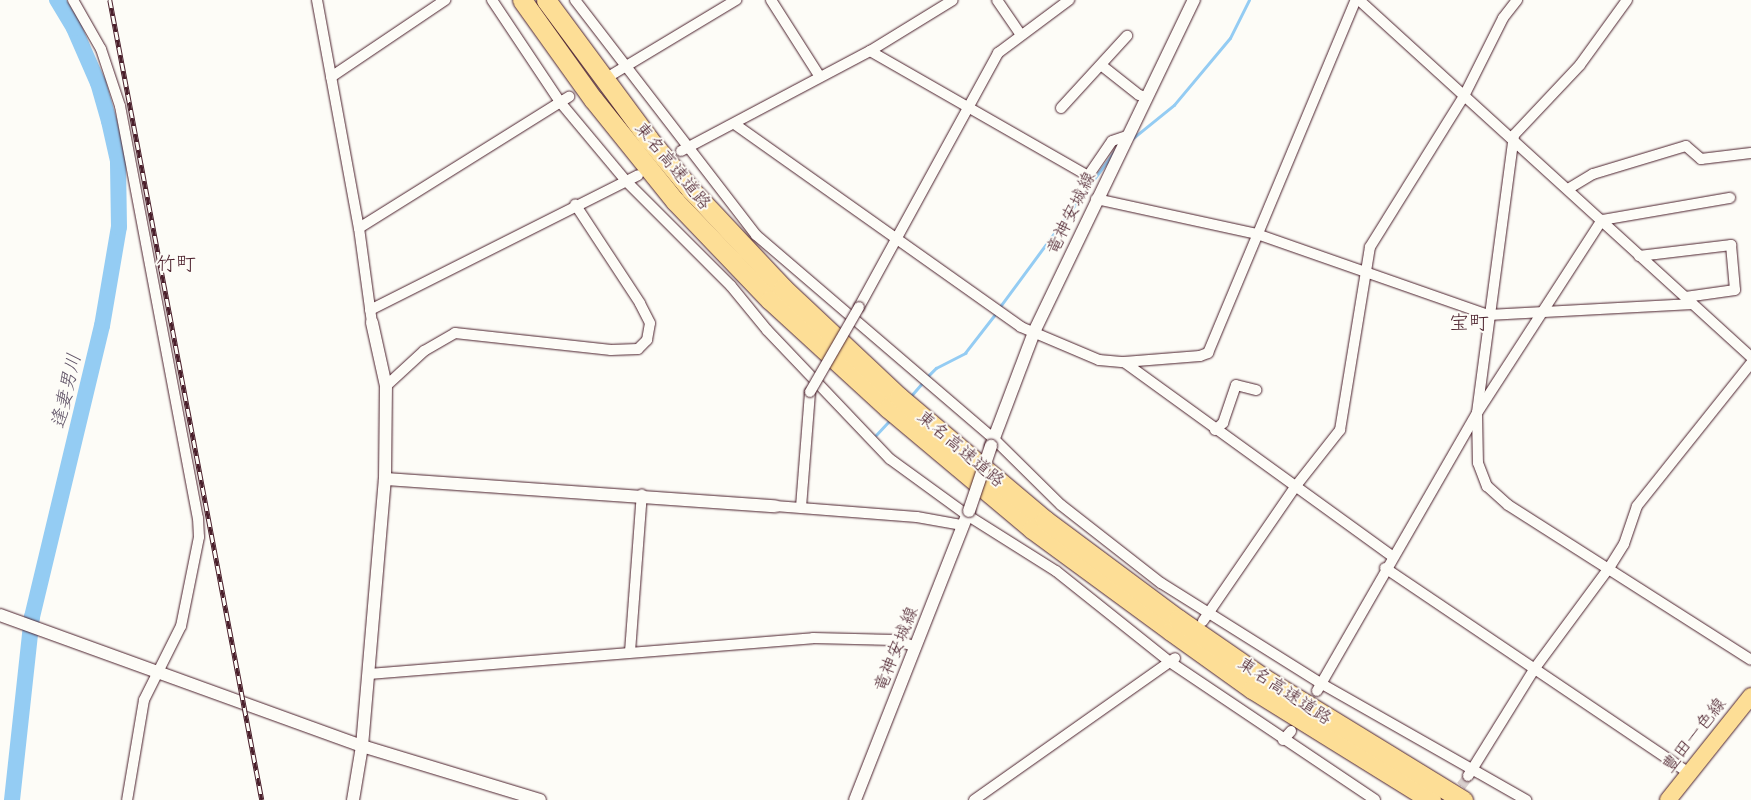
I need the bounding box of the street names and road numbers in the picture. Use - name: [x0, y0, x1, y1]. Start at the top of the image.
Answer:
- street label: 東名高速道路: [630, 118, 716, 214]
- street label: 竜神安城線: [1042, 168, 1100, 258]
- street label: 東名高速道路: [913, 406, 1009, 492]
- street label: 竜神安城線: [869, 603, 923, 695]
- street label: 東名高速道路: [1234, 653, 1336, 729]
- street label: 豊田一色線: [1657, 693, 1731, 777]

